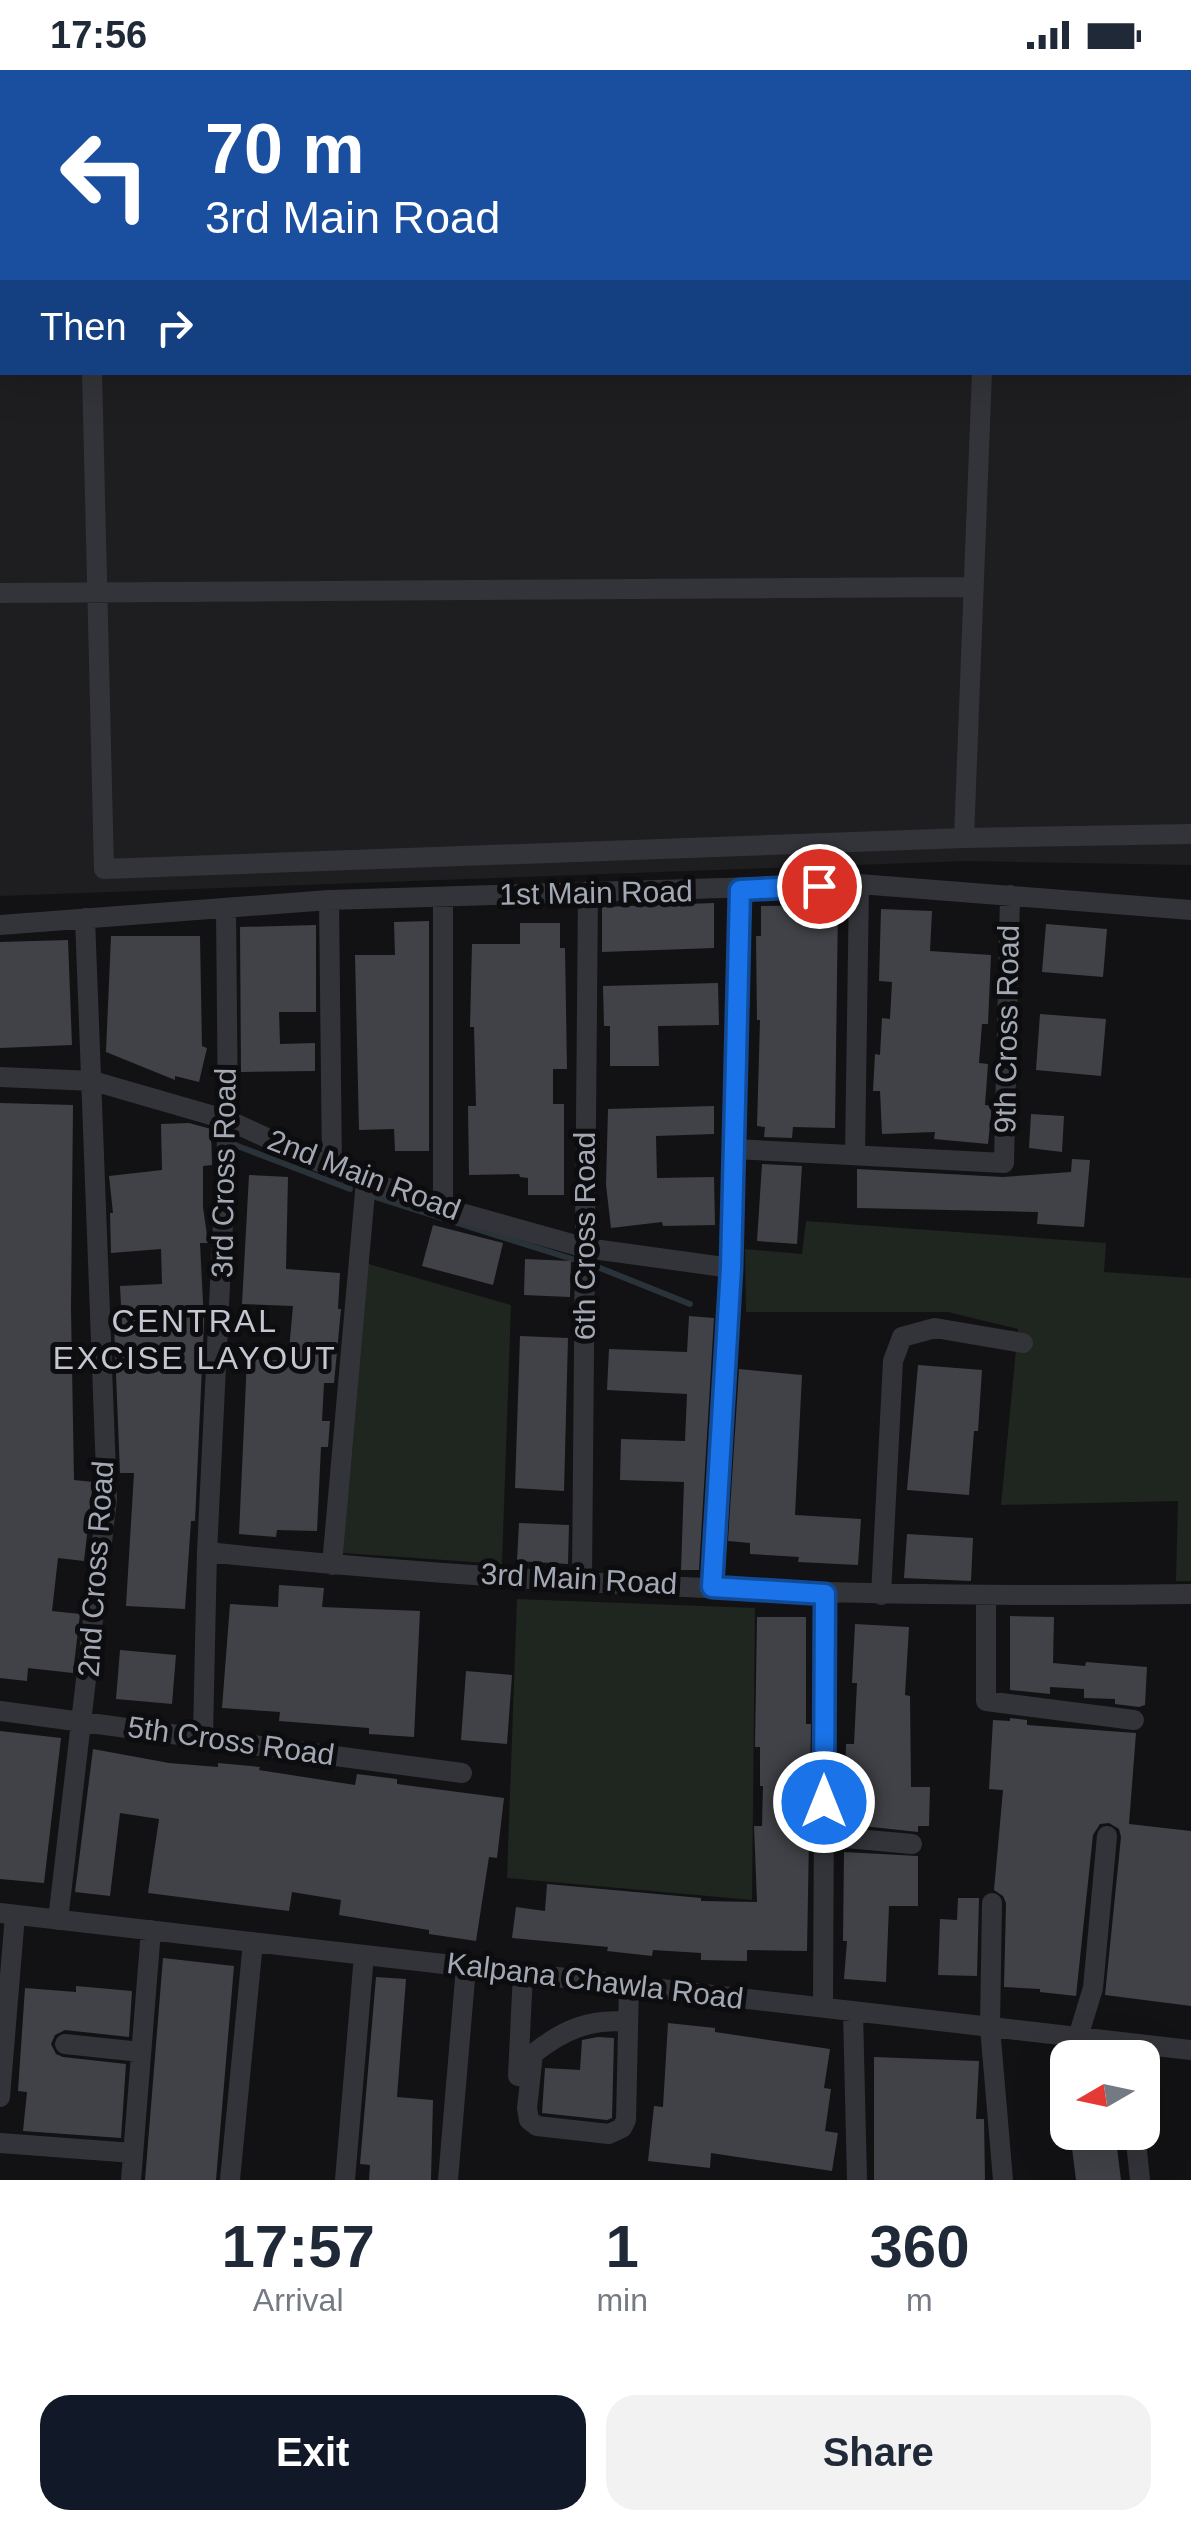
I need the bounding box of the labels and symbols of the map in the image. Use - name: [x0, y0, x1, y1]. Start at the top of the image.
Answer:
- pin: [777, 844, 862, 929]
- street label: 1st Main Road: [499, 874, 693, 911]
- street label: 9th Cross Road: [988, 925, 1025, 1133]
- street label: 3rd Cross Road: [205, 1068, 242, 1278]
- street label: 2nd Main Road: [263, 1123, 465, 1226]
- street label: 6th Cross Road: [568, 1132, 601, 1340]
- district label: CENTRAL EXCISE LAYOUT: [53, 1303, 337, 1376]
- street label: 2nd Cross Road: [71, 1460, 120, 1678]
- street label: 3rd Main Road: [480, 1557, 678, 1600]
- street label: 5th Cross Road: [126, 1710, 337, 1771]
- position arrow: [772, 1750, 876, 1854]
- street label: Kalpana Chawla Road: [445, 1946, 745, 2015]
- north arrow: [1050, 2040, 1160, 2150]

